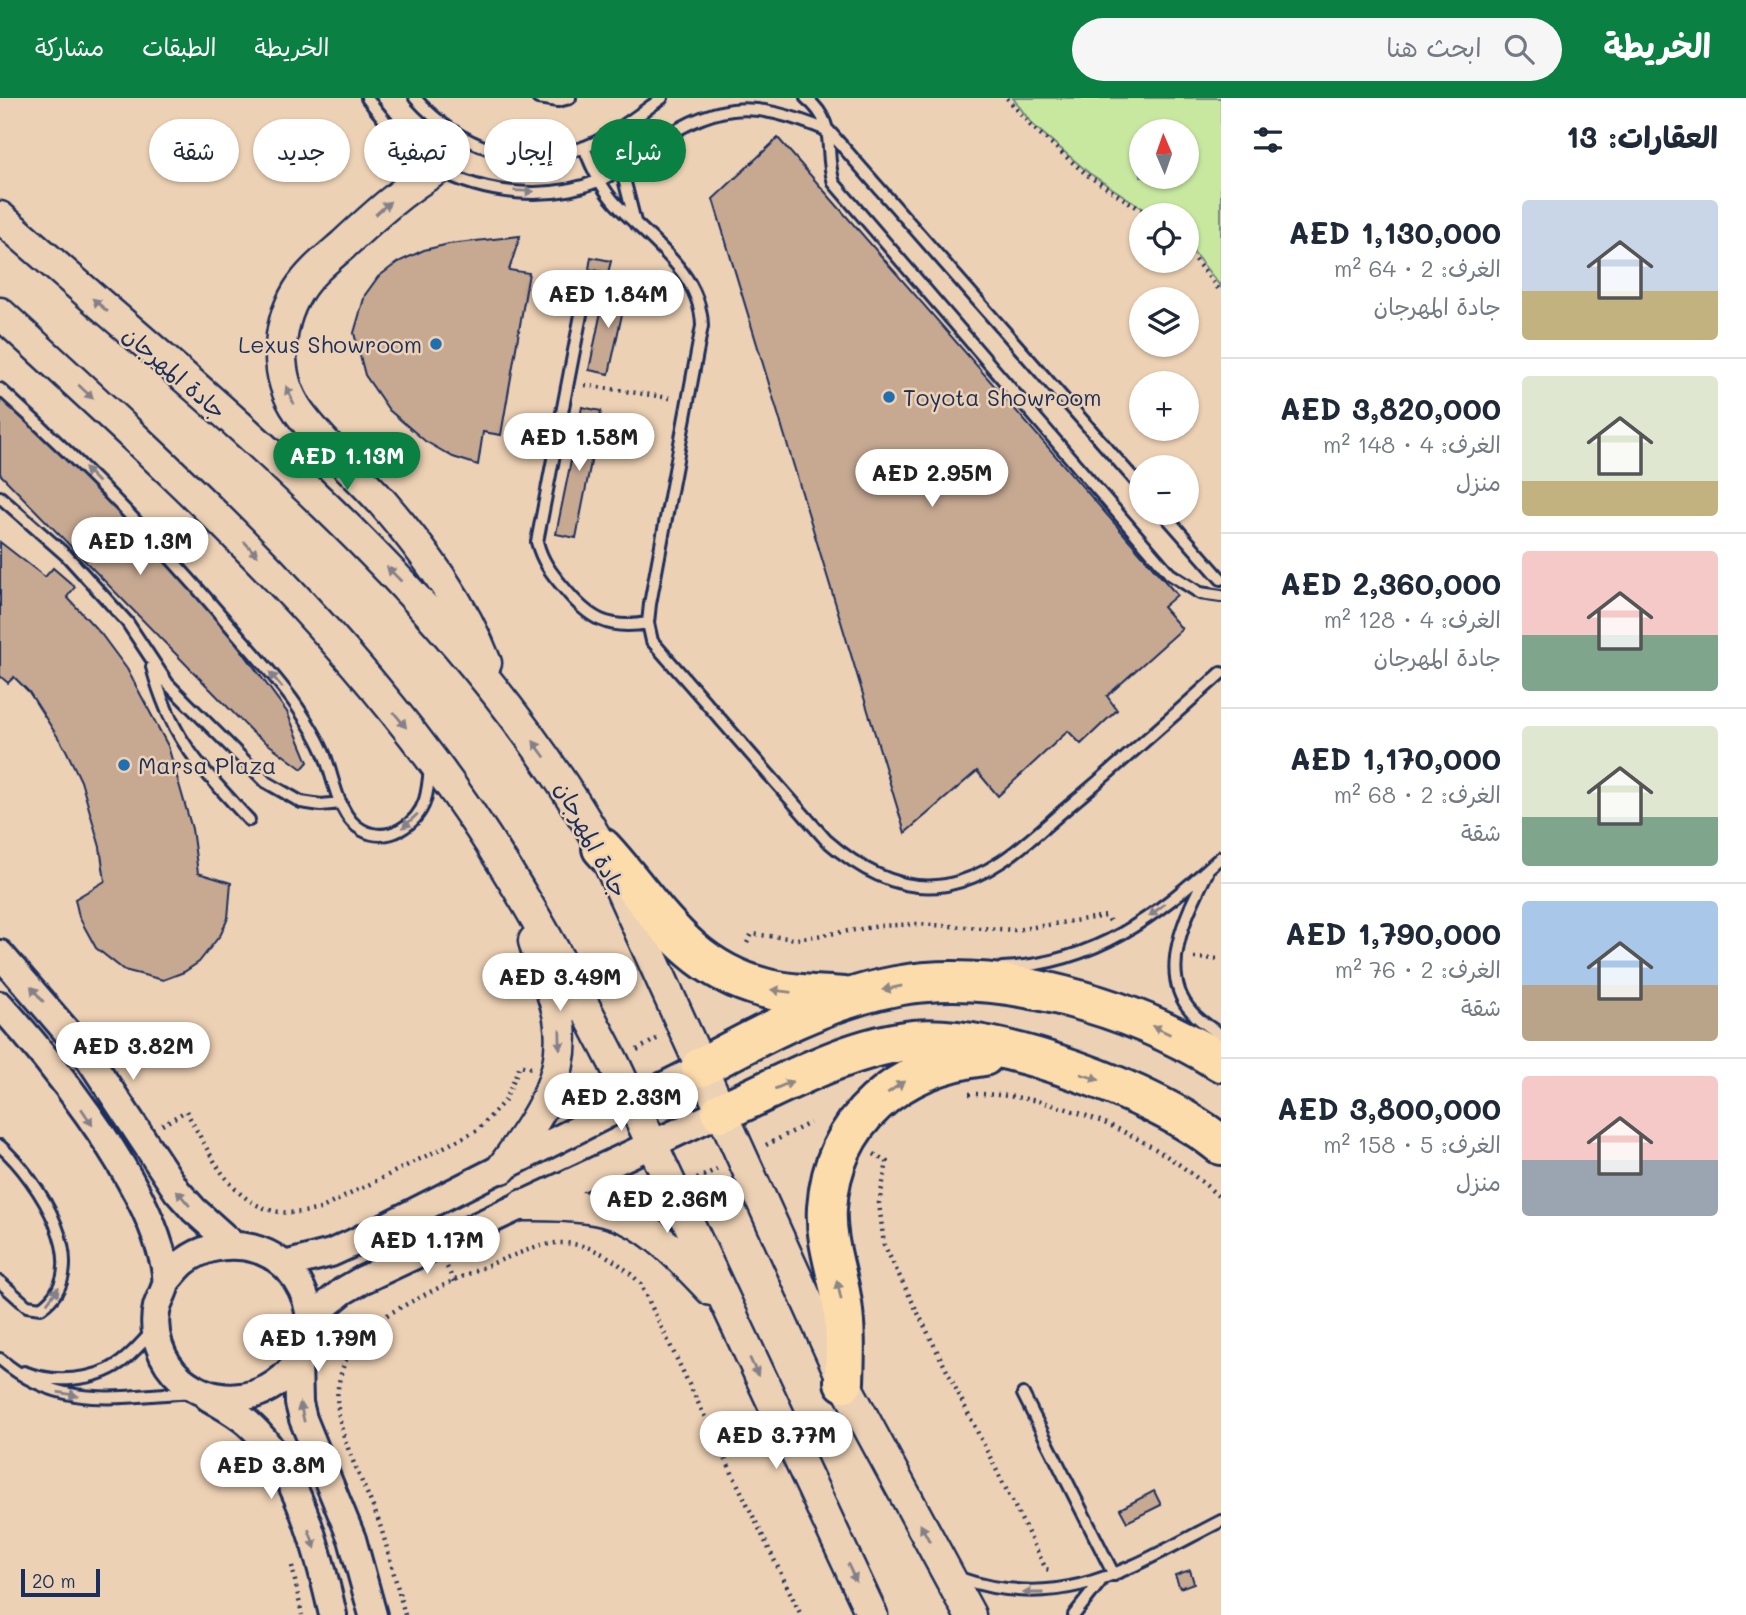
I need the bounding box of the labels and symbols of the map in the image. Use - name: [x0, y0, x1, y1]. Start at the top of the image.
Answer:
- north arrow: [1129, 119, 1199, 189]
- one-way arrow: [513, 186, 535, 197]
- one-way arrow: [374, 201, 391, 217]
- pin: AED 1.84M: [528, 271, 688, 330]
- one-way arrow: [91, 298, 108, 313]
- street label: جادة المهرجان: [117, 319, 233, 425]
- place label: Lexus Showroom: [238, 329, 422, 359]
- marker: Lexus Showroom: [428, 336, 444, 352]
- place label: Toyota Showroom: [903, 382, 1101, 412]
- one-way arrow: [77, 384, 94, 400]
- one-way arrow: [284, 385, 296, 405]
- marker: Toyota Showroom: [881, 389, 897, 405]
- pin: AED 1.58M: [499, 414, 659, 473]
- pin: AED 1.13M: [267, 432, 427, 492]
- pin: AED 2.95M: [852, 450, 1012, 509]
- one-way arrow: [83, 468, 100, 484]
- pin: AED 1.3M: [68, 518, 212, 577]
- one-way arrow: [243, 540, 259, 557]
- one-way arrow: [385, 566, 402, 583]
- one-way arrow: [269, 672, 284, 690]
- one-way arrow: [393, 711, 408, 729]
- one-way arrow: [532, 740, 546, 758]
- place label: Marsa Plaza: [138, 750, 276, 780]
- marker: Marsa Plaza: [116, 757, 132, 773]
- street label: جادة المهرجان: [549, 776, 635, 902]
- one-way arrow: [401, 813, 419, 829]
- one-way arrow: [1148, 902, 1165, 917]
- pin: AED 3.49M: [480, 954, 640, 1013]
- one-way arrow: [881, 982, 903, 993]
- one-way arrow: [29, 985, 44, 1003]
- one-way arrow: [770, 985, 792, 996]
- pin: AED 3.82M: [53, 1023, 213, 1082]
- one-way arrow: [1151, 1024, 1171, 1036]
- one-way arrow: [554, 1029, 565, 1051]
- one-way arrow: [1080, 1072, 1101, 1083]
- pin: AED 2.33M: [541, 1074, 701, 1133]
- one-way arrow: [773, 1079, 794, 1090]
- one-way arrow: [887, 1080, 905, 1094]
- one-way arrow: [81, 1107, 94, 1126]
- pin: AED 2.36M: [587, 1176, 747, 1235]
- one-way arrow: [176, 1189, 191, 1207]
- pin: AED 1.17M: [347, 1216, 507, 1276]
- one-way arrow: [834, 1279, 845, 1301]
- one-way arrow: [46, 1285, 60, 1304]
- pin: AED 1.79M: [238, 1314, 398, 1374]
- one-way arrow: [749, 1357, 760, 1377]
- one-way arrow: [57, 1389, 79, 1400]
- one-way arrow: [296, 1401, 307, 1423]
- pin: AED 3.77M: [696, 1412, 856, 1471]
- pin: AED 3.8M: [199, 1442, 343, 1501]
- one-way arrow: [920, 1523, 932, 1543]
- one-way arrow: [307, 1529, 318, 1550]
- one-way arrow: [846, 1562, 857, 1583]
- scale bar: [21, 1566, 100, 1598]
- one-way arrow: [1021, 1587, 1043, 1598]

